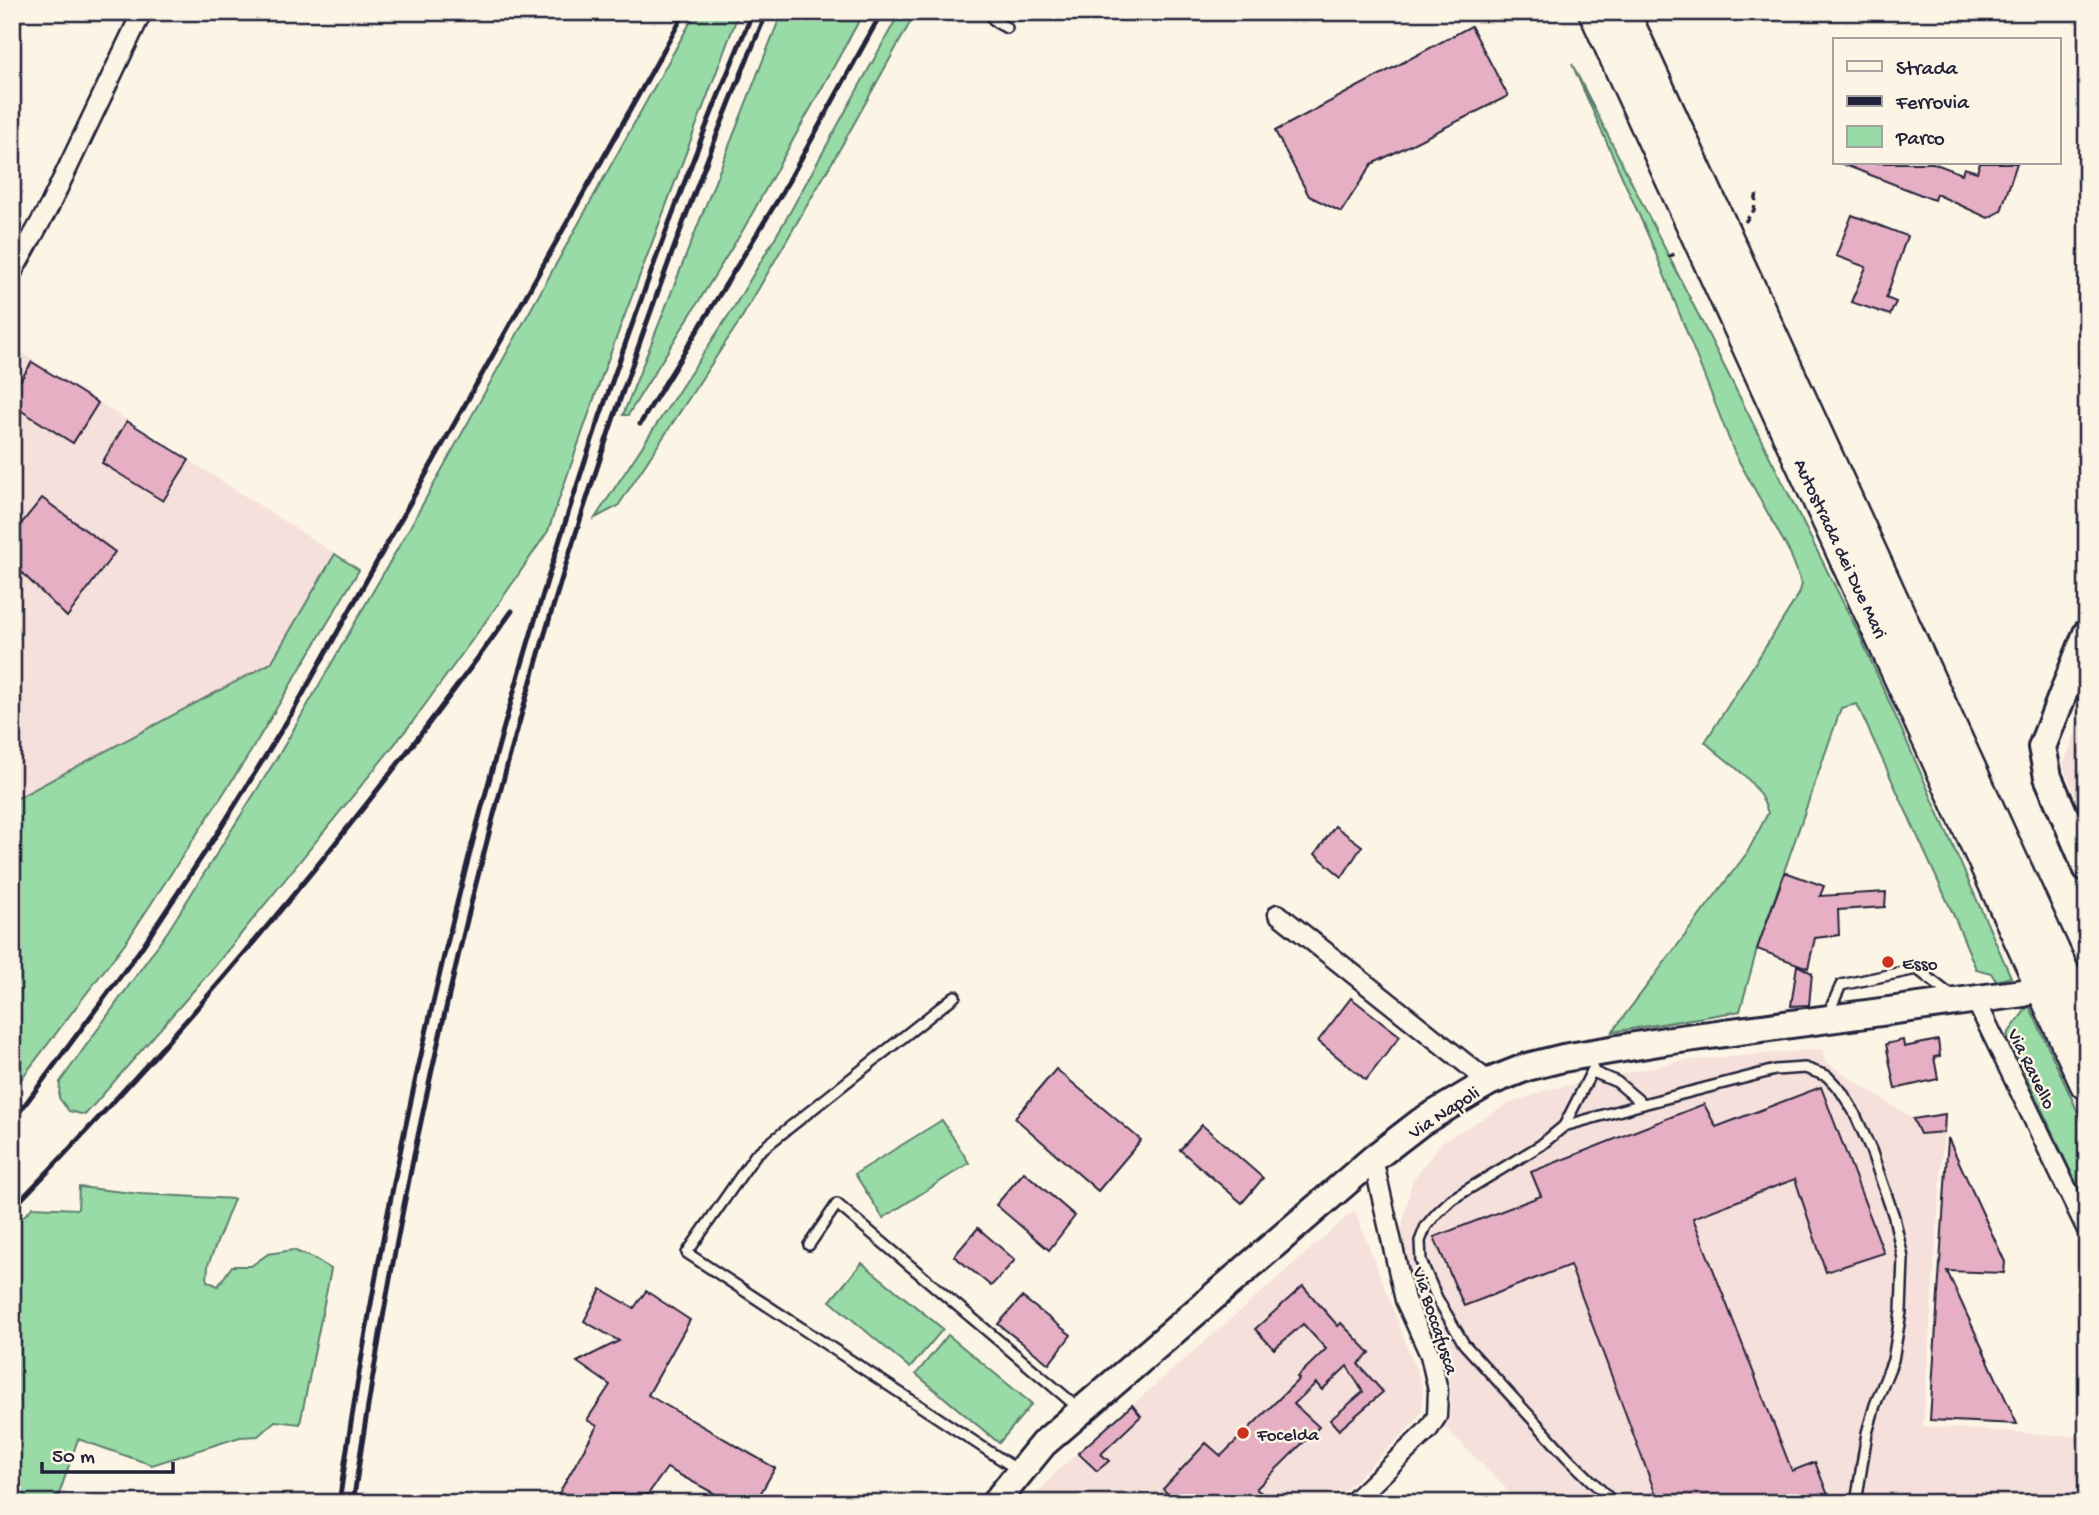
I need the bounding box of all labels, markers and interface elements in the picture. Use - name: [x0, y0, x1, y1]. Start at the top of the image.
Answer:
- legend: [1833, 38, 2060, 164]
- text: Strada: [1896, 58, 1959, 83]
- text: Ferrovia: [1895, 92, 1970, 117]
- text: Parco: [1895, 128, 1945, 153]
- street label: Autostrada dei Due Mari: [1787, 456, 1891, 643]
- marker: Esso: [1880, 954, 1896, 970]
- place label: Esso: [1902, 954, 1938, 977]
- street label: Via Ravello: [2000, 1025, 2059, 1114]
- street label: Via Napoli: [1404, 1082, 1485, 1146]
- street label: Via Boccafusca: [1405, 1264, 1462, 1379]
- marker: Focelda: [1235, 1425, 1251, 1441]
- place label: Focelda: [1256, 1425, 1320, 1448]
- scale bar: [42, 1431, 173, 1475]
- text: 50 m: [52, 1446, 95, 1471]

